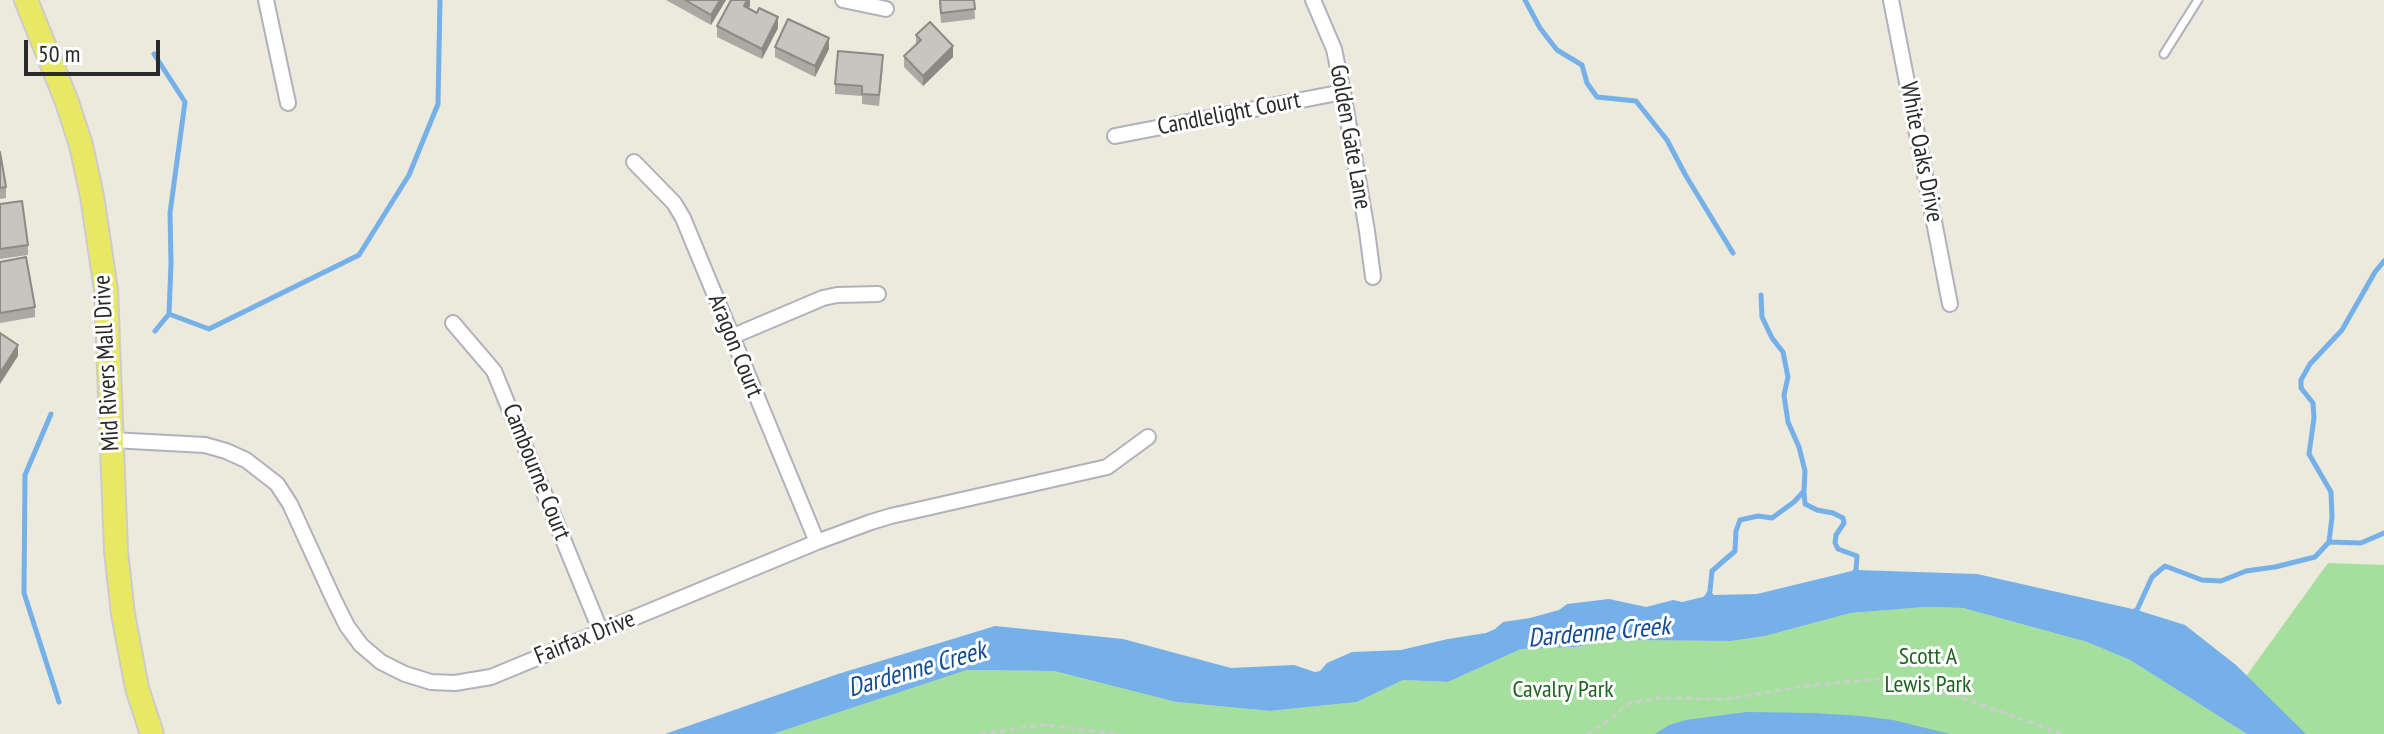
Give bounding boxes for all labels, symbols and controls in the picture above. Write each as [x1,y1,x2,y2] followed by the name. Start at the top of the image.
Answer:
[28,24,164,74] scale bar
[38,38,80,69] text: 50 m
[1323,63,1377,211] street label: Golden Gate Lane
[1893,79,1949,225] street label: White Oaks Drive
[1155,86,1303,142] street label: Candlelight Court
[88,274,126,452] street label: Mid Rivers Mall Drive
[701,290,769,402] street label: Aragon Court
[496,400,576,544] street label: Cambourne Court
[531,605,639,671] street label: Fairfax Drive
[1527,611,1671,655] water label: Dardenne Creek
[844,635,990,705] water label: Dardenne Creek
[1885,643,1971,699] park label: Scott A Lewis Park
[1512,676,1614,704] park label: Cavalry Park

